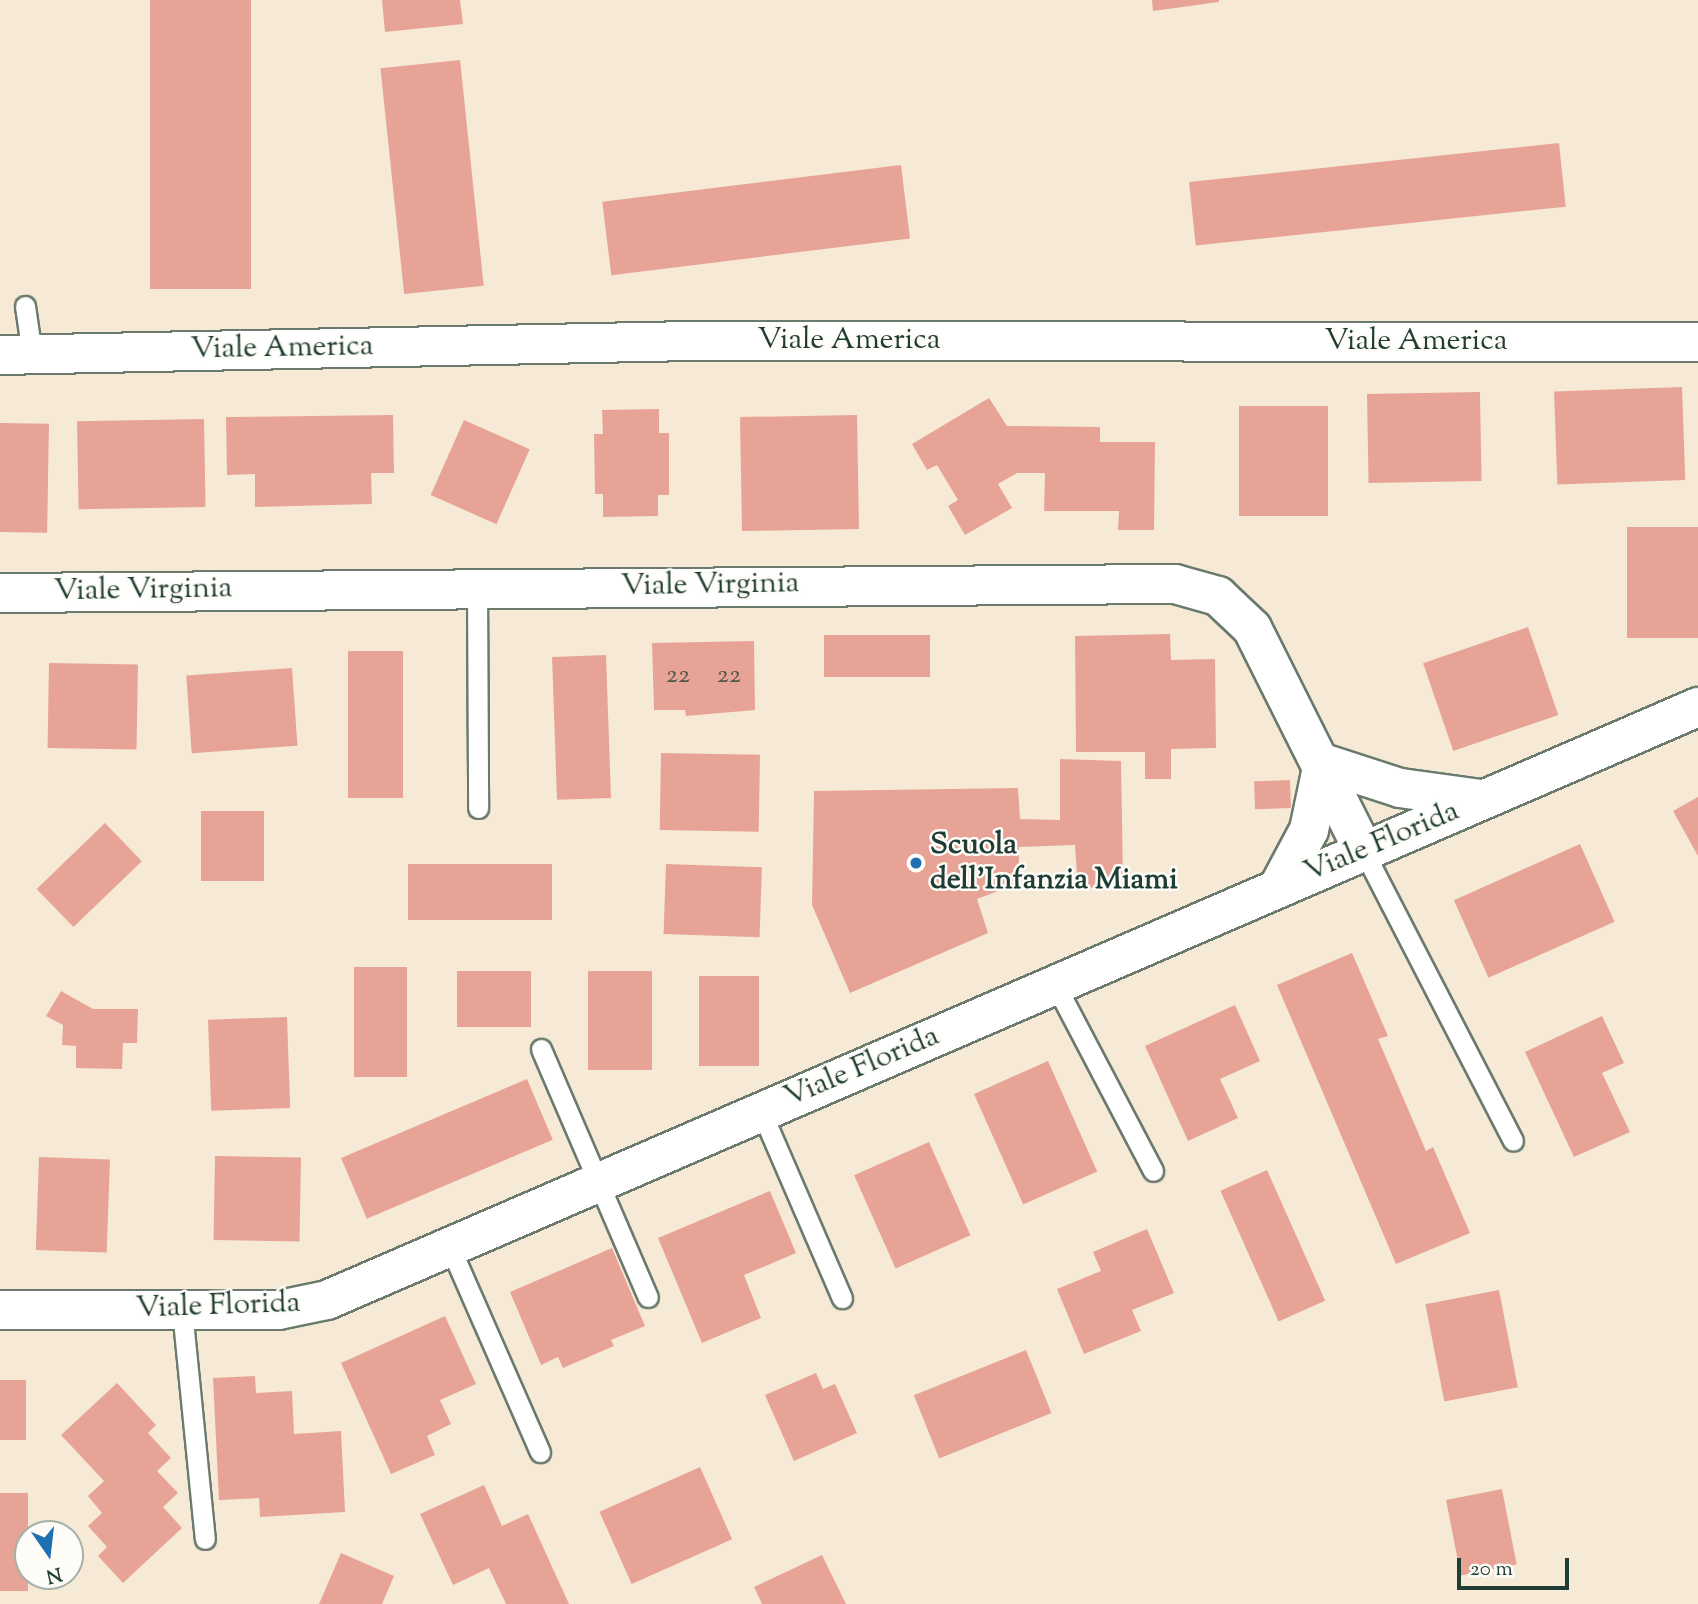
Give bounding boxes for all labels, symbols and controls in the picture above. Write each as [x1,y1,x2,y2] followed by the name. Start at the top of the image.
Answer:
[757,323,941,359] street label: Viale America
[1324,324,1508,360] street label: Viale America
[190,329,374,369] street label: Viale America
[620,566,800,606] street label: Viale Virginia
[53,571,233,611] street label: Viale Virginia
[666,660,690,692] house number: 22
[717,660,741,692] house number: 22
[1299,794,1465,892] street label: Viale Florida
[930,828,1178,898] place label: Scuola dell'Infanzia Miami
[908,855,924,871] marker: Scuola dell'Infanzia Miami
[779,1019,945,1117] street label: Viale Florida
[135,1286,301,1328] street label: Viale Florida
[14,1520,84,1590] north arrow
[1460,1544,1572,1588] scale bar
[1470,1555,1513,1585] text: 20 m
[43,1559,64,1589] text: N

